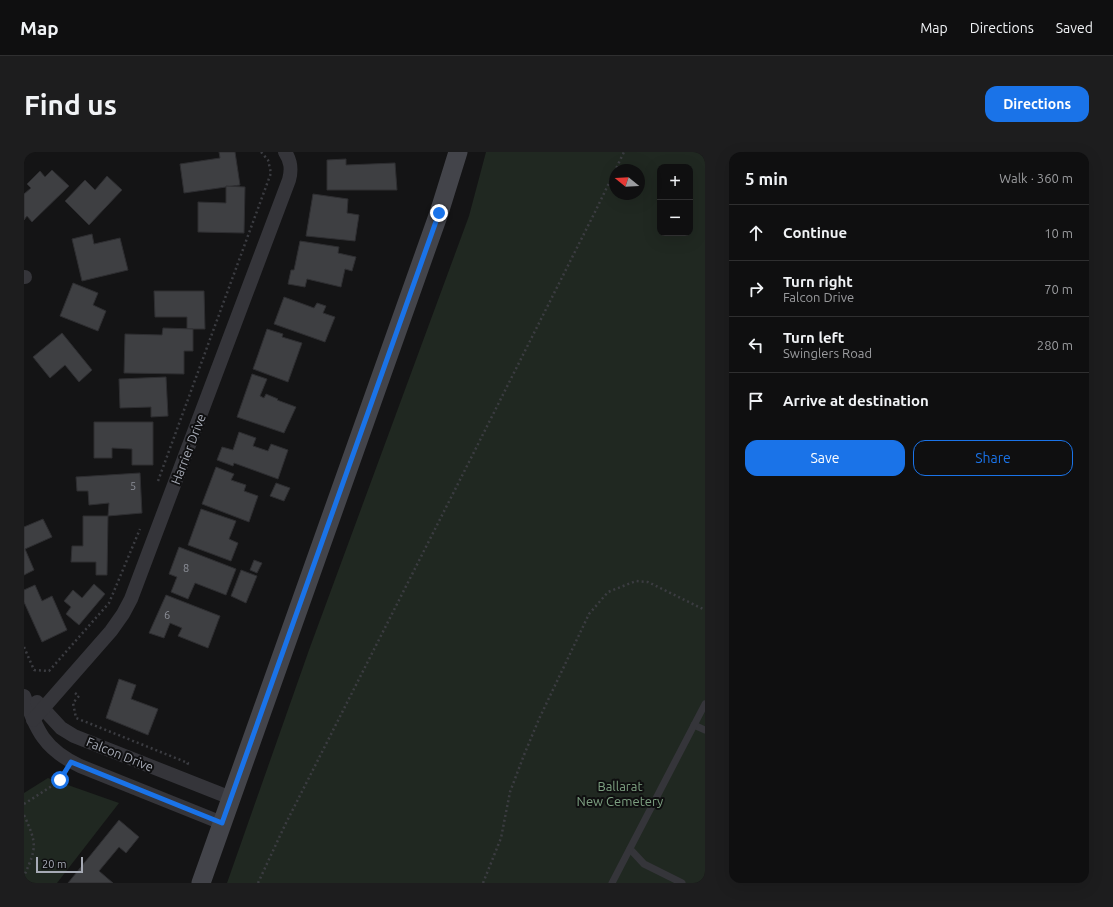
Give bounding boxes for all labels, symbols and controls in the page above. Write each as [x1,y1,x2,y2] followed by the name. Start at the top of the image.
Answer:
[20,17,59,39] text: Map
[920,20,948,36] text: Map
[970,20,1034,36] text: Directions
[1056,20,1093,36] text: Saved
[985,86,1089,122] button: Directions
[24,89,117,120] text: Find us
[609,164,645,200] north arrow
[657,164,693,236] map controls
[657,164,693,200] button: +
[745,169,788,188] text: 5 min
[999,171,1073,185] text: Walk · 360 m
[657,200,693,236] button: −
[430,204,448,222] route end
[745,222,767,244] icon: ahead
[783,224,847,241] text: Continue
[1044,226,1073,240] text: 10 m
[783,273,853,290] text: Turn right
[745,278,767,300] icon: right
[1044,282,1073,296] text: 70 m
[783,290,854,304] text: Falcon Drive
[783,329,844,346] text: Turn left
[745,334,767,356] icon: left
[1037,338,1073,352] text: 280 m
[783,346,872,360] text: Swinglers Road
[745,390,767,412] icon: arrive
[783,392,929,409] text: Arrive at destination
[168,412,208,486] street label: Harrier Drive
[745,440,905,476] button: Save
[913,440,1073,476] button: Share
[130,480,136,492] house number: 5
[183,562,189,574] house number: 8
[164,609,170,621] house number: 6
[84,734,156,774] street label: Falcon Drive
[51,771,69,789] route start
[577,779,663,808] park label: Ballarat New Cemetery
[36,855,83,874] scale bar
[42,858,66,870] text: 20 m

